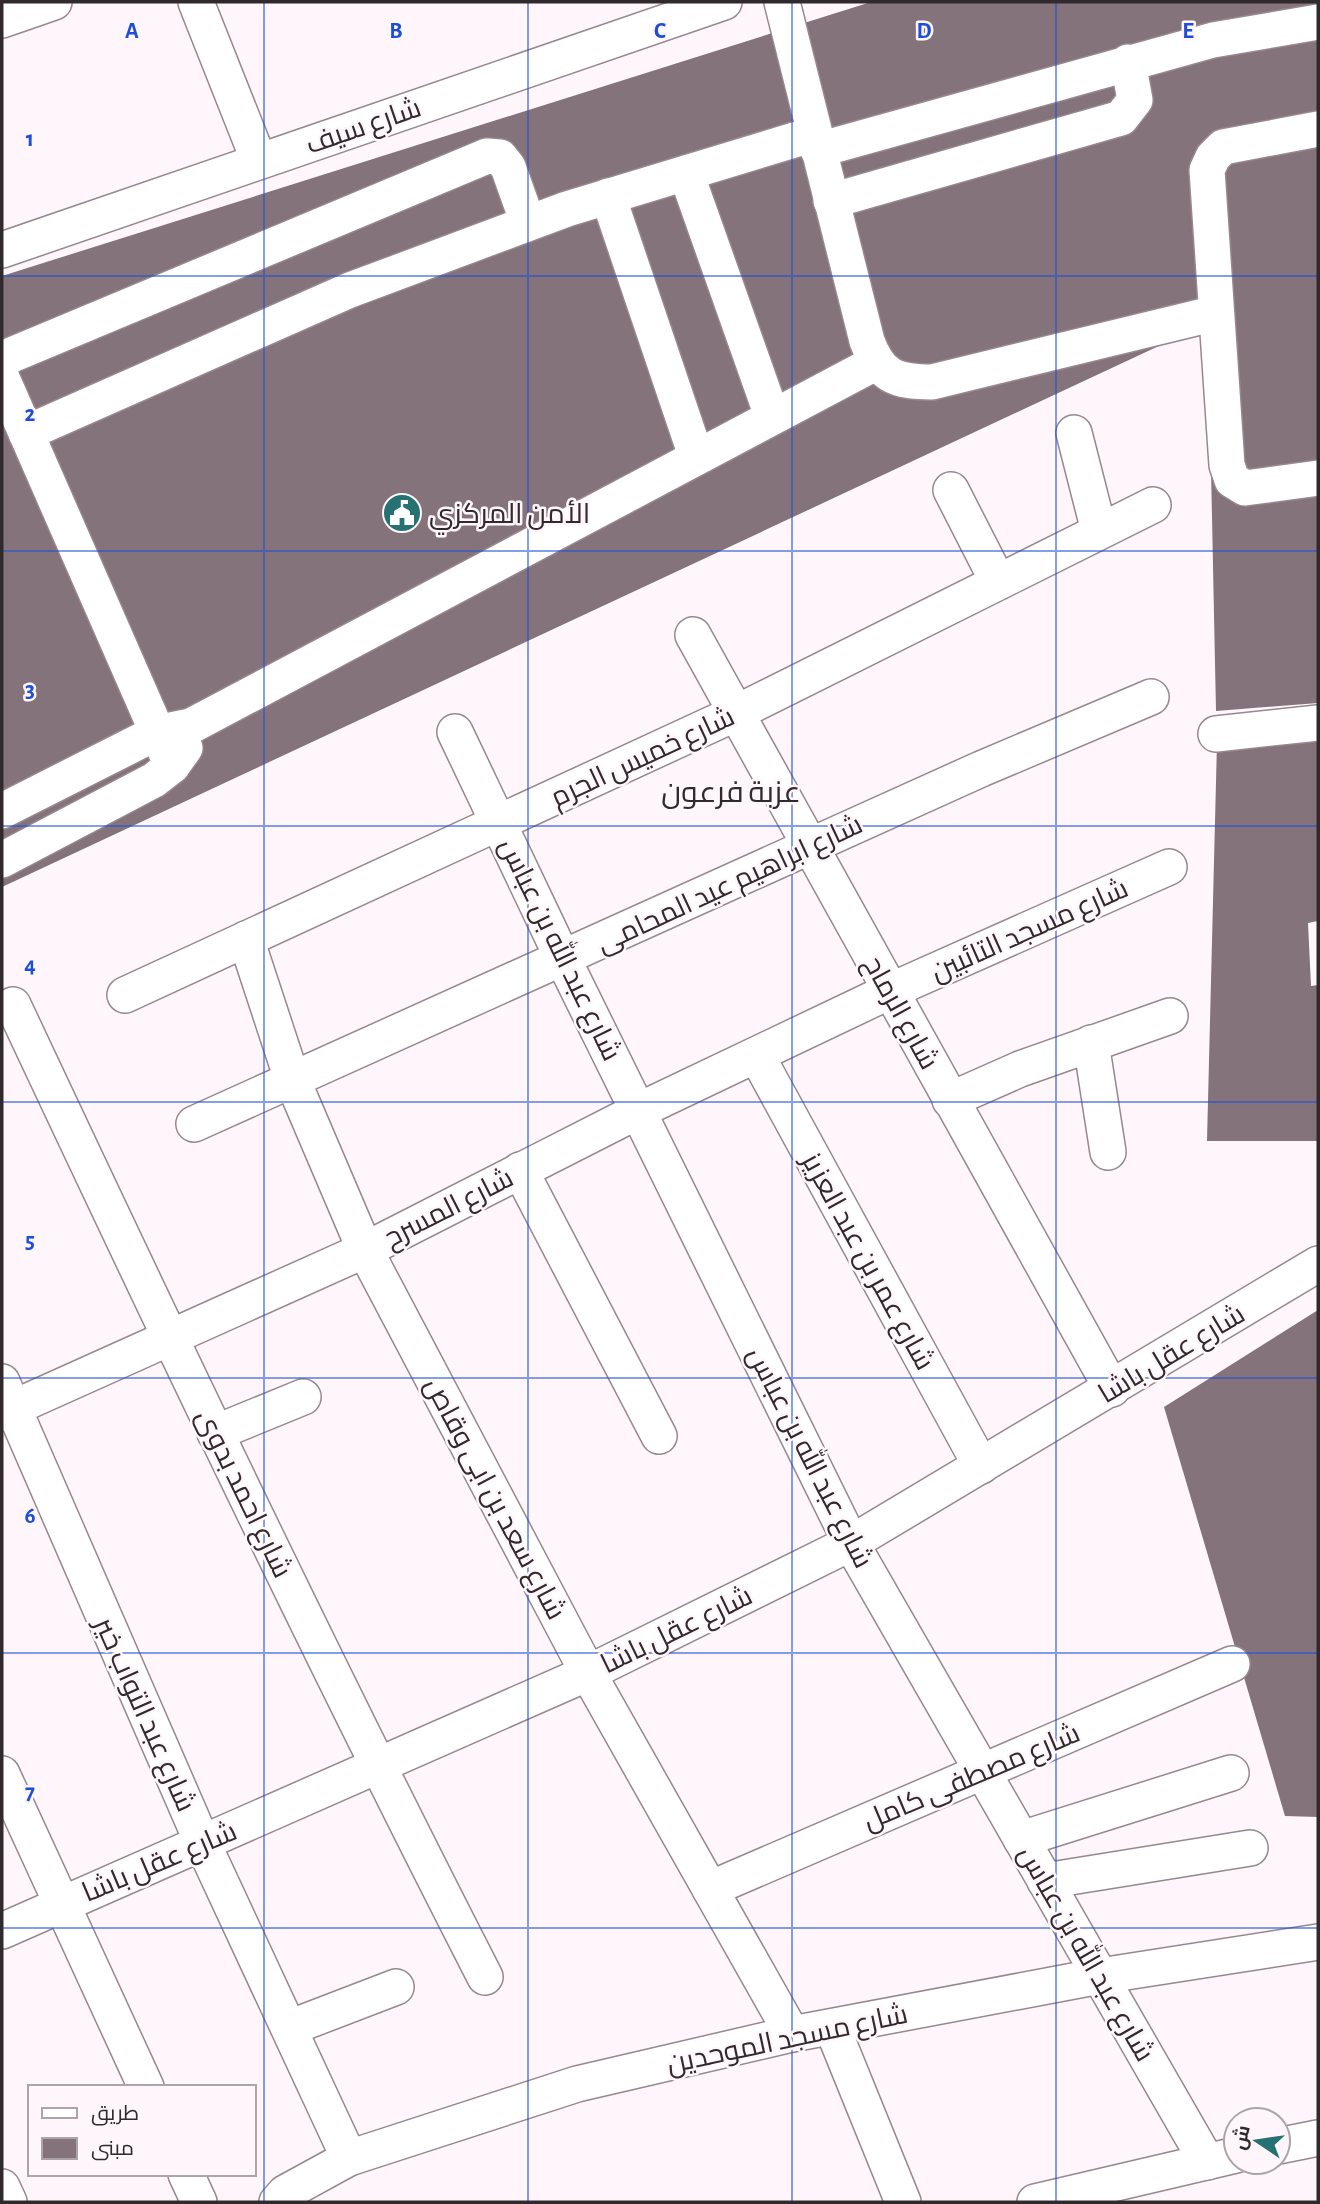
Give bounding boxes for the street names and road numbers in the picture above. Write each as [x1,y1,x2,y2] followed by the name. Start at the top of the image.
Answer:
[302,93,426,162] street label: شارع سيف
[546,702,741,816] street label: شارع خميس الجرم
[592,810,869,962] street label: شارع ابراهيم عيد المحامى
[491,832,631,1067] street label: شارع عبد الله بن عباس
[927,874,1134,990] street label: شارع مسجد التائبين
[855,951,944,1076] street label: شارع الرماح
[793,1147,939,1376] street label: شارع عمر بن عبد العزيز
[379,1163,520,1256] street label: شارع المسرح
[1094,1299,1251,1412] street label: شارع عقل باشا
[739,1340,882,1574] street label: شارع عبد الله بن عباس
[416,1373,571,1626] street label: شارع سعد بن ابى وقاص
[188,1405,297,1584] street label: شارع احمد بدوى
[596,1581,758,1682] street label: شارع عقل باشا
[85,1611,200,1817] street label: شارع عبد التواب خير
[859,1719,1085,1839] street label: شارع مصطفى كامل
[78,1817,242,1911] street label: شارع عقل باشا
[1010,1839,1163,2068] street label: شارع عبد الله بن عباس
[664,2000,911,2082] street label: شارع مسجد الموحدين

